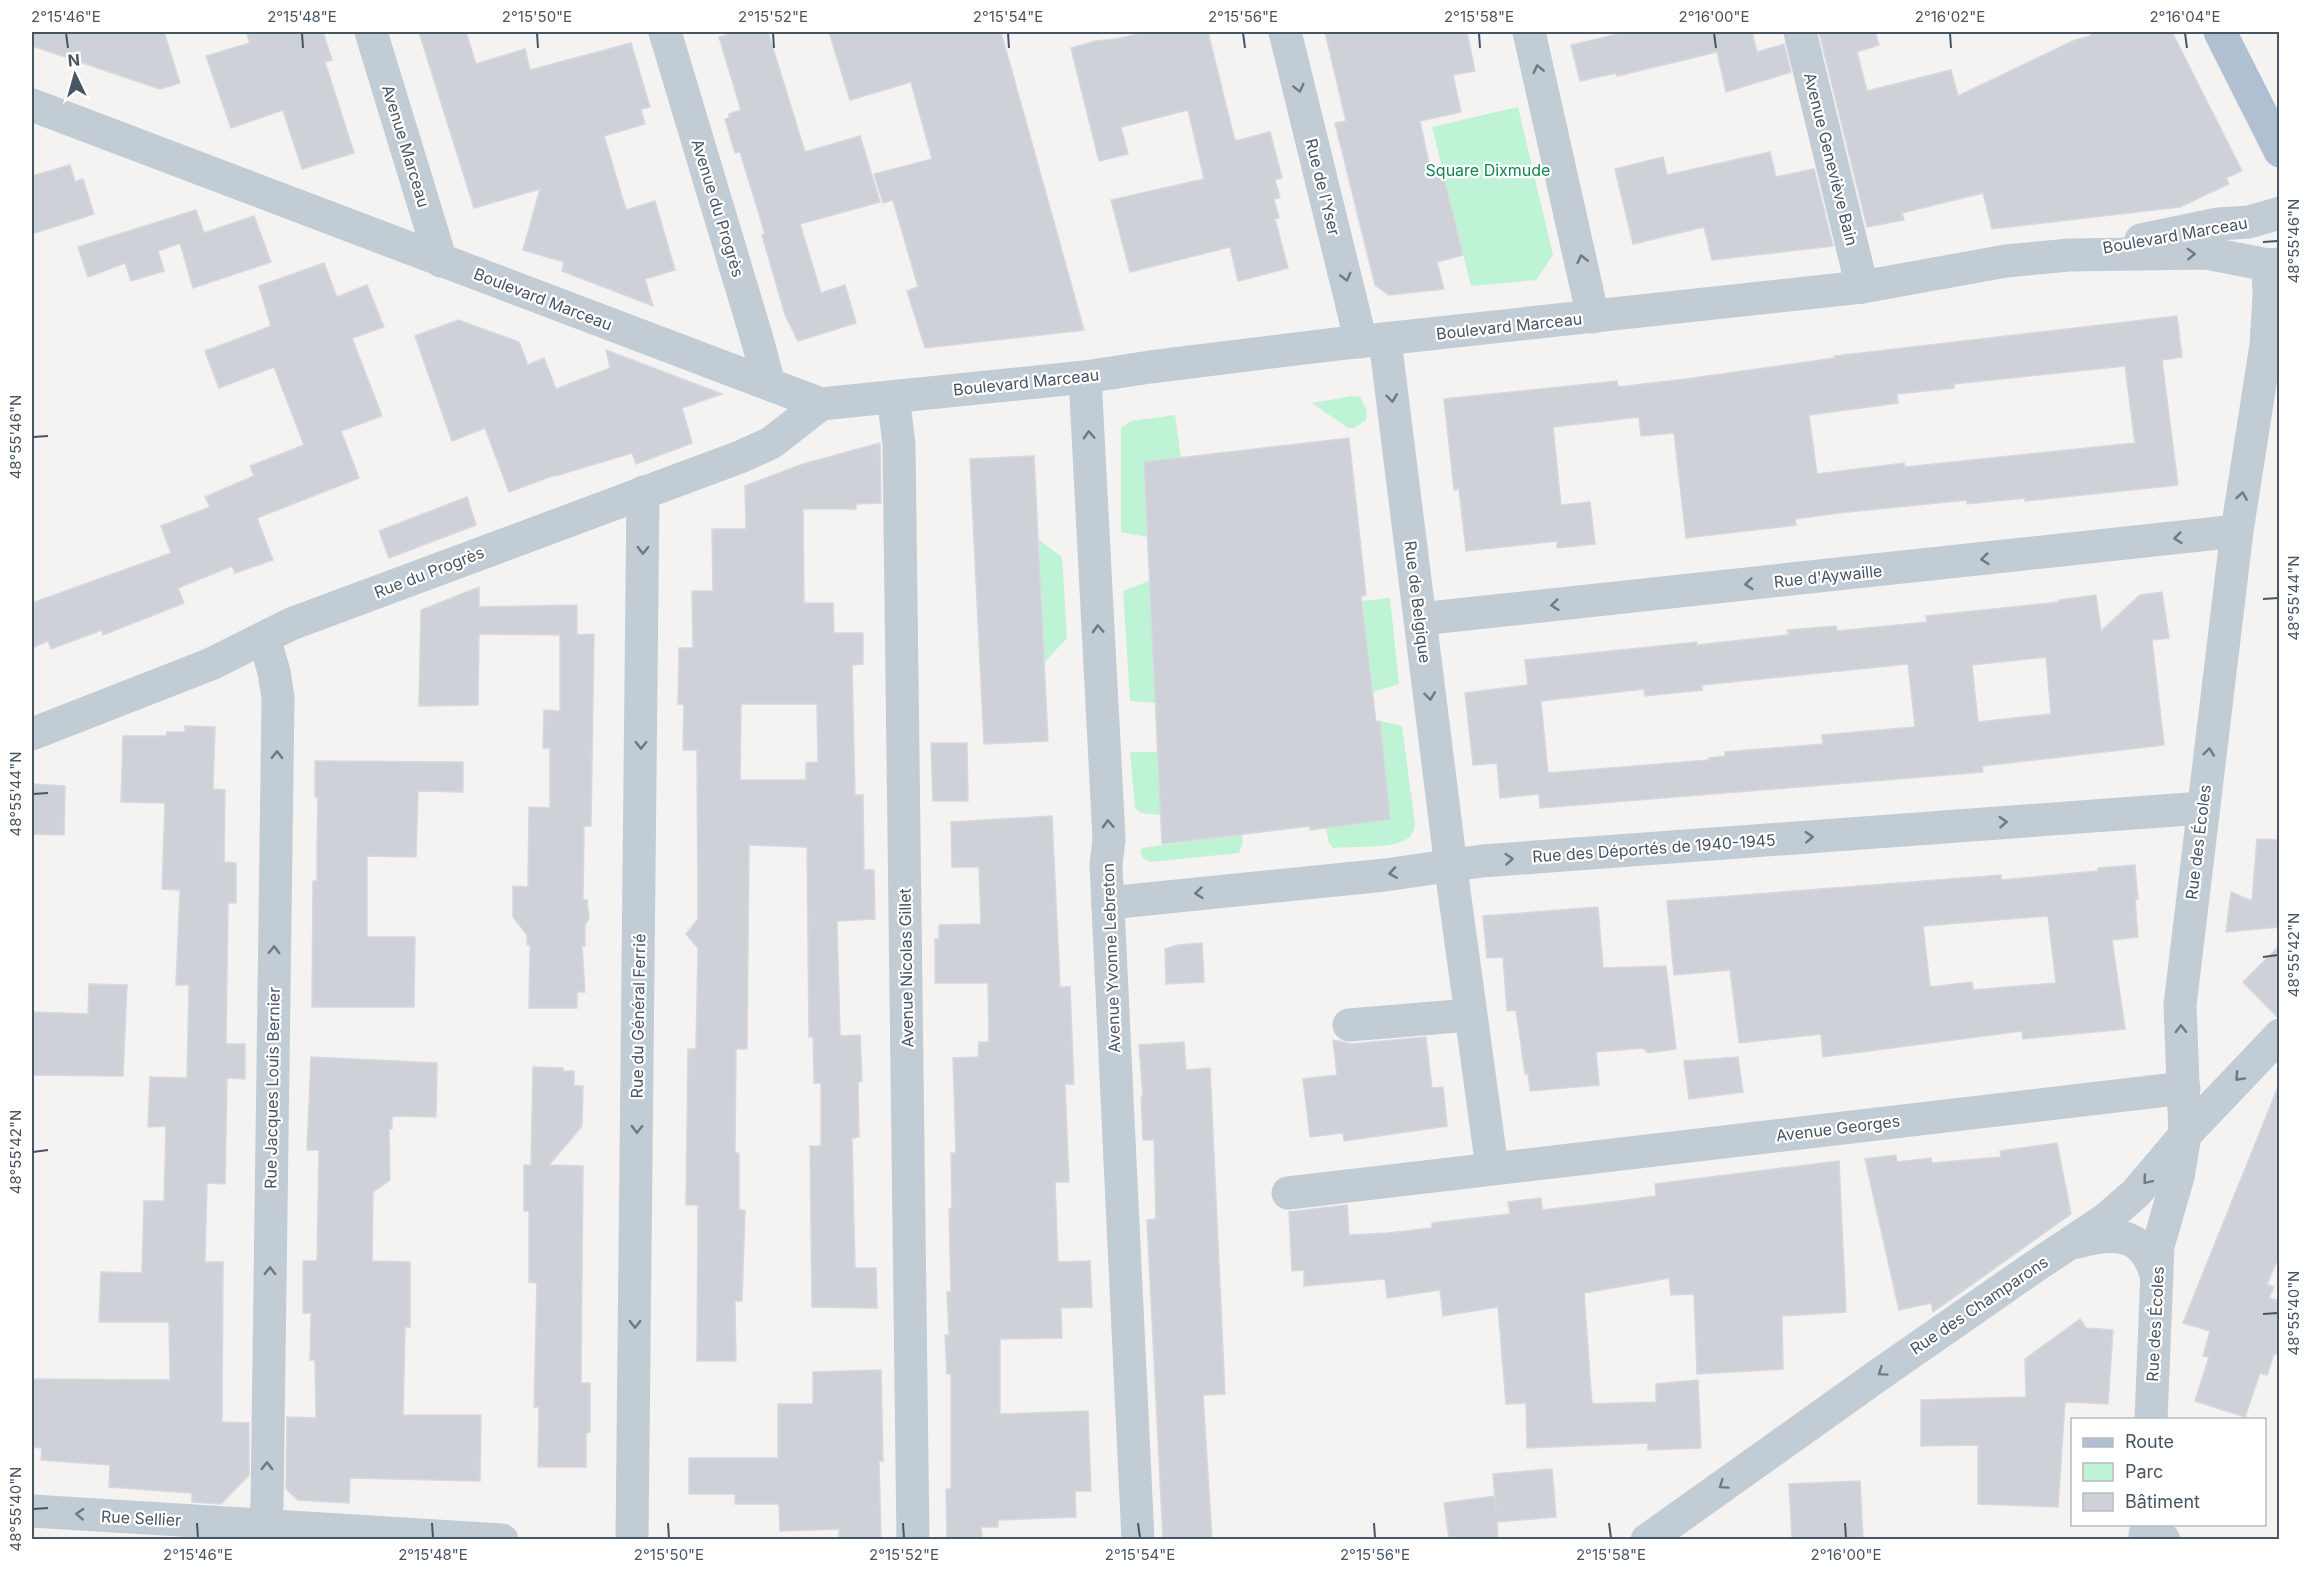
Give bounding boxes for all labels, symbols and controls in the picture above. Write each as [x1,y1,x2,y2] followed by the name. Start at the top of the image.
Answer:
[31,7,101,26] text: 2°15'46"E
[267,7,337,26] text: 2°15'48"E
[502,7,572,26] text: 2°15'50"E
[738,7,808,26] text: 2°15'52"E
[973,7,1043,26] text: 2°15'54"E
[1208,7,1278,26] text: 2°15'56"E
[1444,7,1514,26] text: 2°15'58"E
[1679,7,1749,26] text: 2°16'00"E
[1915,7,1985,26] text: 2°16'02"E
[2149,7,2221,26] text: 2°16'04"E
[45,45,105,105] north arrow
[67,50,81,71] text: N
[1532,65,1545,75] one-way arrow
[1800,70,1862,248] street label: Avenue Geneviève Bain
[378,82,434,210] street label: Avenue Marceau
[1291,83,1304,93] one-way arrow
[1301,136,1345,238] street label: Rue de l'Yser
[687,137,749,279] street label: Avenue du Progrès
[1426,160,1550,180] park label: Square Dixmude
[2284,199,2303,283] text: 48°55'46"N
[2101,212,2249,258] street label: Boulevard Marceau
[2186,247,2195,260] one-way arrow
[1576,255,1589,265] one-way arrow
[471,263,615,335] street label: Boulevard Marceau
[1338,272,1351,282] one-way arrow
[1435,308,1583,344] street label: Boulevard Marceau
[952,364,1100,400] street label: Boulevard Marceau
[1385,394,1397,403] one-way arrow
[6,395,25,479] text: 48°55'46"N
[1082,430,1095,439] one-way arrow
[2235,492,2248,502] one-way arrow
[2174,531,2183,543] one-way arrow
[1401,540,1435,664] street label: Rue de Belgique
[371,542,487,602] street label: Rue du Progrès
[637,546,649,555] one-way arrow
[1980,552,1989,565] one-way arrow
[2284,555,2303,641] text: 48°55'44"N
[1773,560,1883,592] street label: Rue d'Aywaille
[1744,577,1754,590] one-way arrow
[1551,599,1560,611] one-way arrow
[1092,625,1105,634] one-way arrow
[1423,691,1435,700] one-way arrow
[635,741,647,750] one-way arrow
[2203,748,2215,757] one-way arrow
[6,751,25,837] text: 48°55'44"N
[271,751,283,760] one-way arrow
[2181,783,2215,901] street label: Rue des Écoles
[1999,816,2008,829] one-way arrow
[1102,820,1115,829] one-way arrow
[1532,830,1776,866] street label: Rue des Déportés de 1940-1945
[1804,831,1813,844] one-way arrow
[1505,853,1514,866] one-way arrow
[1098,863,1124,1053] street label: Avenue Yvonne Lebreton
[1389,867,1398,879] one-way arrow
[1195,886,1204,899] one-way arrow
[895,888,917,1048] street label: Avenue Nicolas Gillet
[2284,913,2303,997] text: 48°55'42"N
[627,934,649,1098] street label: Rue du Général Ferrié
[268,946,280,955] one-way arrow
[260,987,284,1189] street label: Rue Jacques Louis Bernier
[2174,1025,2187,1034] one-way arrow
[2235,1070,2246,1081] one-way arrow
[6,1110,25,1194] text: 48°55'42"N
[1775,1110,1901,1146] street label: Avenue Georges
[631,1125,643,1134] one-way arrow
[2143,1173,2154,1184] one-way arrow
[1906,1251,2052,1359] street label: Rue des Champarons
[2142,1266,2168,1382] street label: Rue des Écoles
[264,1267,276,1276] one-way arrow
[2284,1271,2303,1355] text: 48°55'40"N
[628,1320,641,1329] one-way arrow
[1878,1365,1889,1376] one-way arrow
[2071,1418,2266,1526] legend
[2125,1431,2174,1452] text: Route
[2125,1461,2163,1482] text: Parc
[261,1462,273,1471] one-way arrow
[6,1467,25,1551] text: 48°55'40"N
[1719,1478,1730,1489] one-way arrow
[2125,1491,2200,1512] text: Bâtiment
[100,1506,182,1530] street label: Rue Sellier
[76,1508,85,1521] one-way arrow
[163,1545,233,1564] text: 2°15'46"E
[398,1545,468,1564] text: 2°15'48"E
[634,1545,704,1564] text: 2°15'50"E
[869,1545,939,1564] text: 2°15'52"E
[1105,1545,1175,1564] text: 2°15'54"E
[1340,1545,1410,1564] text: 2°15'56"E
[1576,1545,1646,1564] text: 2°15'58"E
[1811,1545,1881,1564] text: 2°16'00"E

